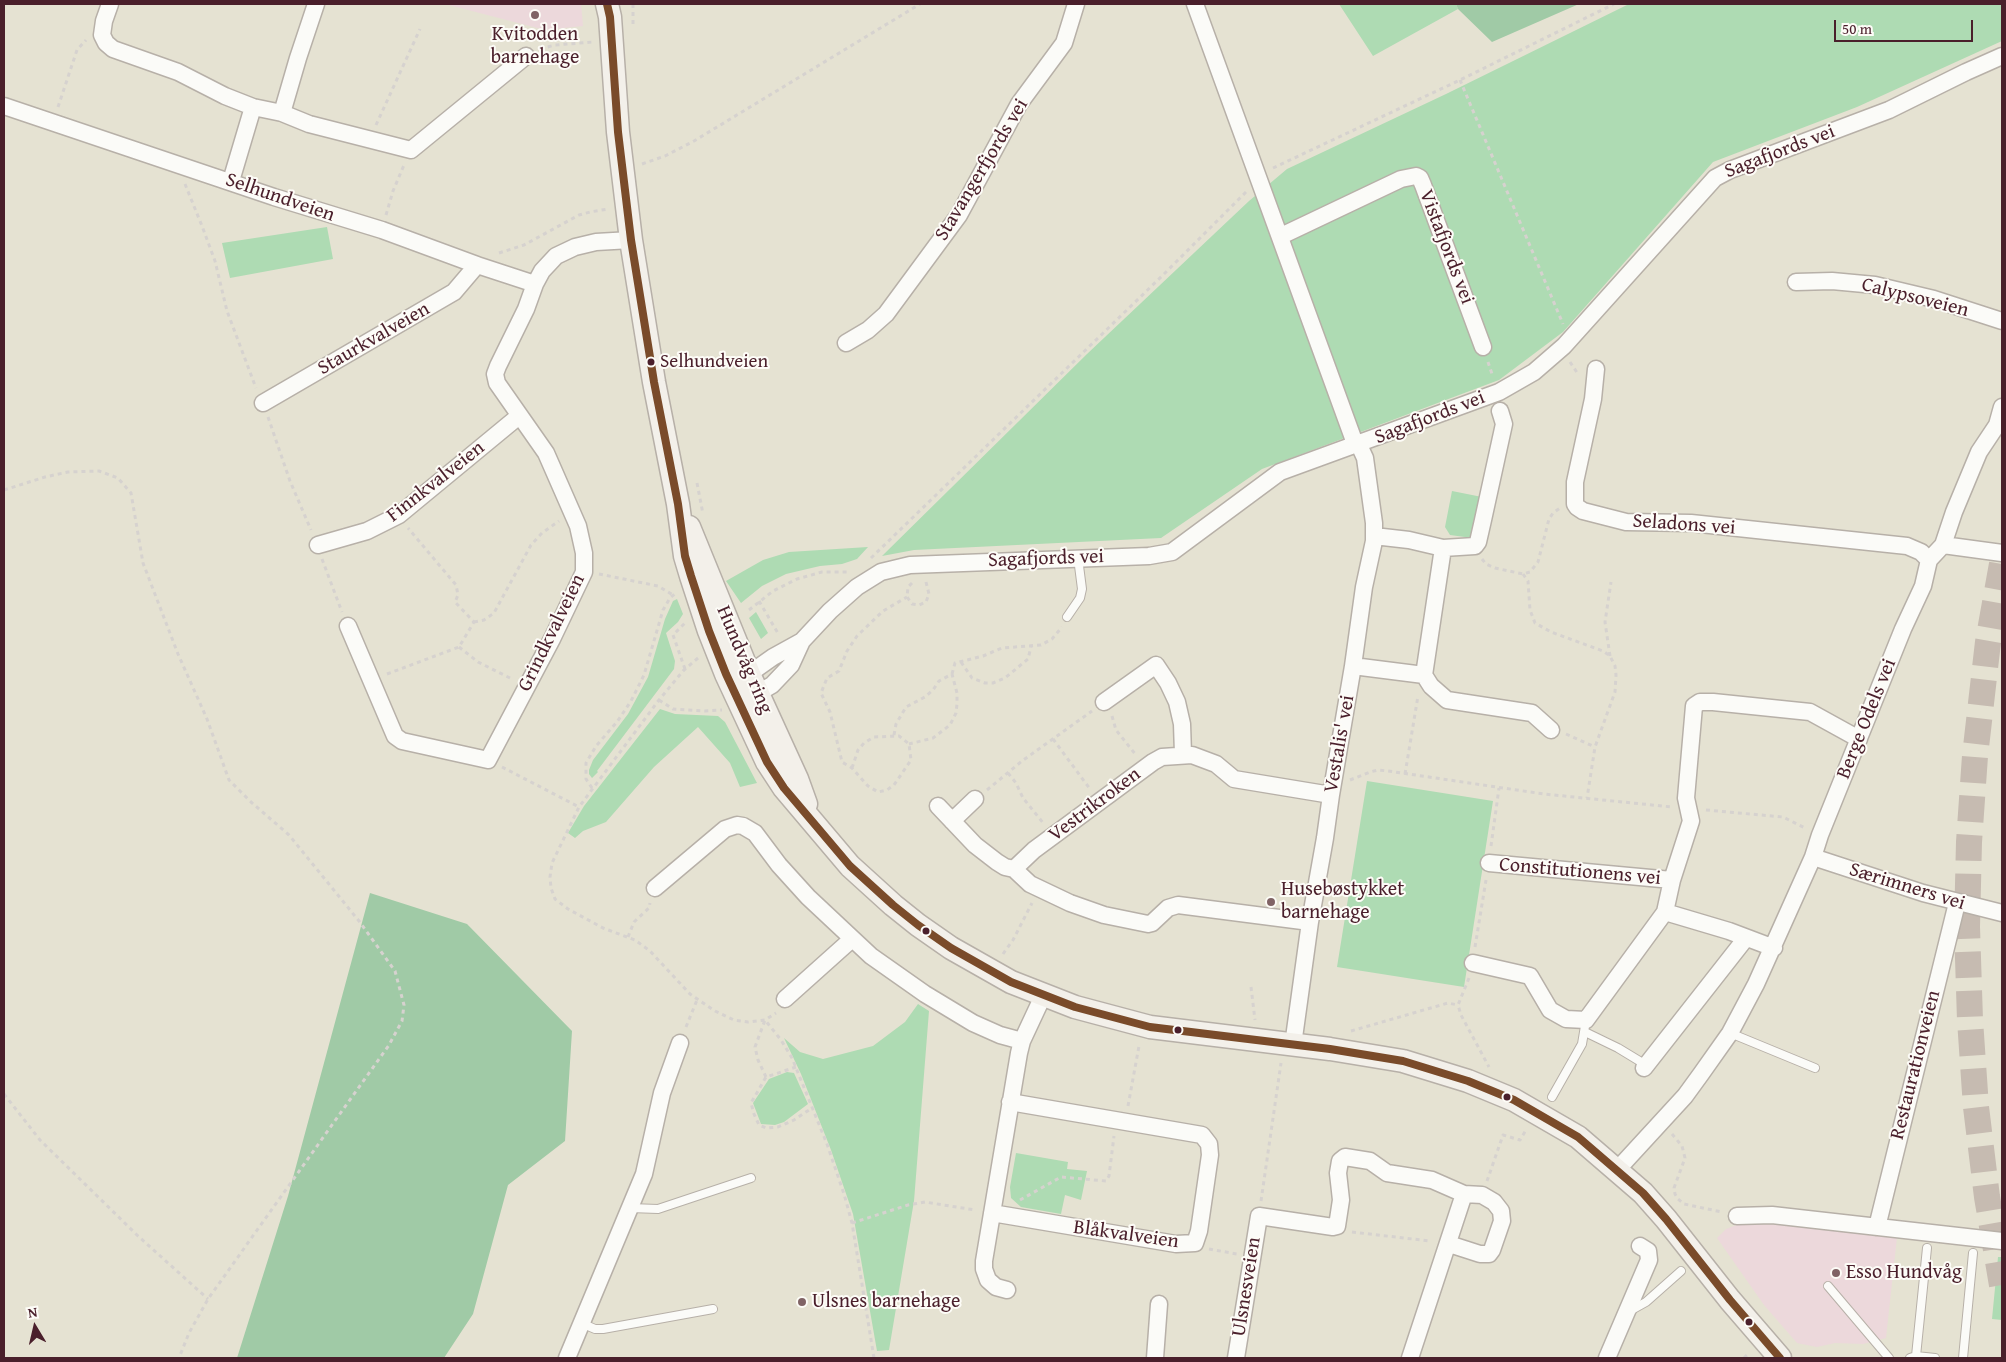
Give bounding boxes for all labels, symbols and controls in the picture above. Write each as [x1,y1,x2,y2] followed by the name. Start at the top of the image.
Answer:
[529,9,541,21] marker: Kvitodden barnehage
[1836,10,1975,42] scale bar
[1842,18,1872,39] text: 50 m
[491,23,579,70] place label: Kvitodden barnehage
[930,95,1034,245] street label: Stavangerfjords vei
[1721,120,1839,184] street label: Sagafjords vei
[222,168,338,228] street label: Selhundveien
[1413,186,1479,308] street label: Vistafjords vei
[1859,273,1971,323] street label: Calypsoveien
[314,297,434,381] street label: Staurkvalveien
[660,351,768,373] place label: Selhundveien
[646,357,656,367] marker: Selhundveien
[1371,386,1489,450] street label: Sagafjords vei
[382,436,490,528] street label: Finnkvalveien
[1632,509,1736,541] street label: Seladons vei
[988,545,1104,573] street label: Sagafjords vei
[513,570,591,696] street label: Grindkvalveien
[711,602,777,718] street label: Hundvåg ring
[1832,655,1902,783] street label: Berge Odels vei
[1320,693,1360,795] street label: Vestalis' vei
[1044,763,1146,847] street label: Vestrikroken
[1498,853,1662,891] street label: Constitutionens vei
[1846,858,1968,916] street label: Særimners vei
[1281,878,1404,925] place label: Husebøstykket barnehage
[1265,896,1277,908] marker: Husebøstykket barnehage
[921,926,931,936] unlabelled marker
[1886,988,1946,1142] street label: Restaurationveien
[1173,1025,1183,1035] unlabelled marker
[1502,1092,1512,1102] unlabelled marker
[1072,1216,1180,1254] street label: Blåkvalveien
[1227,1236,1267,1338] street label: Ulsnesveien
[1846,1261,1962,1285] place label: Esso Hundvåg
[1830,1267,1842,1279] marker: Esso Hundvåg
[812,1290,960,1314] place label: Ulsnes barnehage
[796,1296,808,1308] marker: Ulsnes barnehage
[10,1302,60,1352] north arrow
[26,1302,39,1323] text: N
[1744,1317,1754,1327] unlabelled marker

